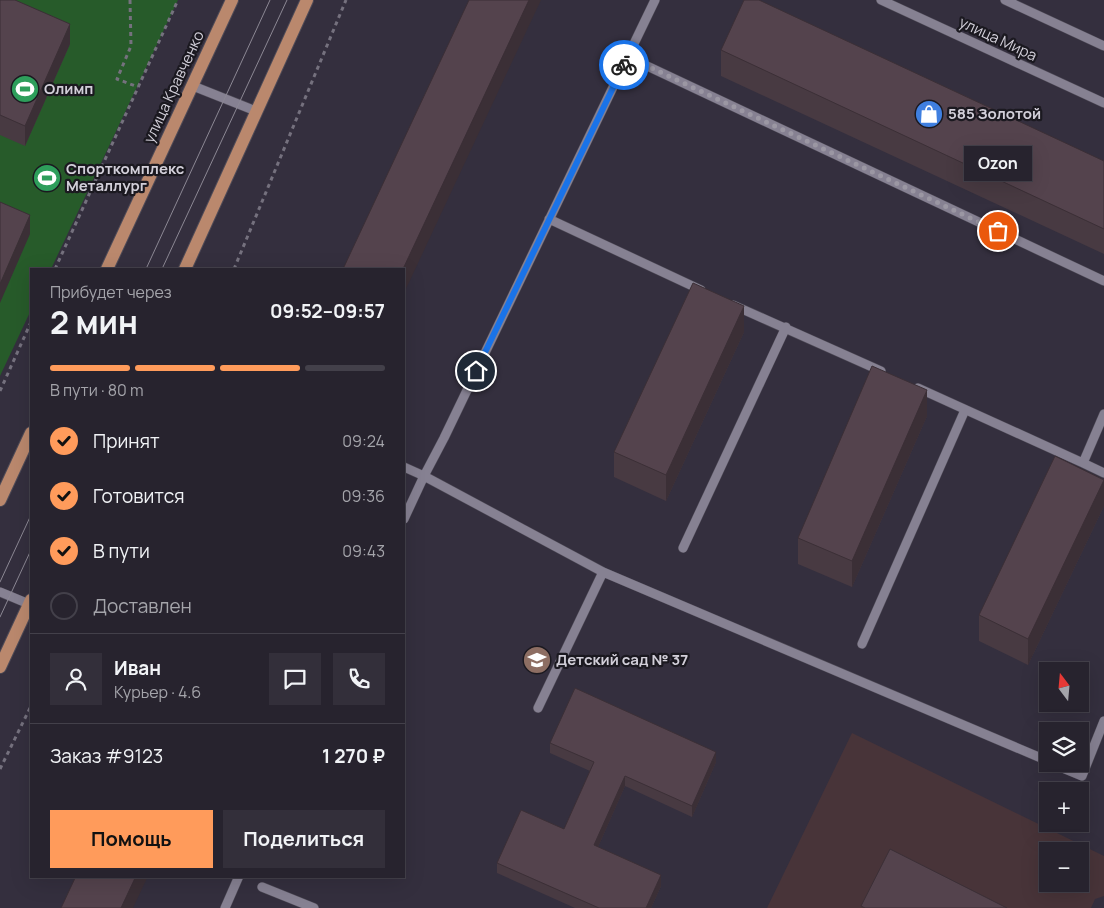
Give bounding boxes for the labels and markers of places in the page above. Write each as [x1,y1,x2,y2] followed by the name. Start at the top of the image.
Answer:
[10,74,40,104] sports icon: Олимп
[44,78,93,99] place label: Олимп
[914,99,944,129] shop icon: 585 Золотой
[948,103,1041,124] place label: 585 Золотой
[964,146,1032,181] callout: Ozon
[66,158,185,196] place label: Спорткомплекс Металлург
[32,163,62,193] sports icon: Спорткомплекс Металлург
[977,210,1019,252] pin
[455,350,497,392] pin
[522,645,552,675] school or university icon: Детский сад № 37
[556,649,688,670] place label: Детский сад № 37

